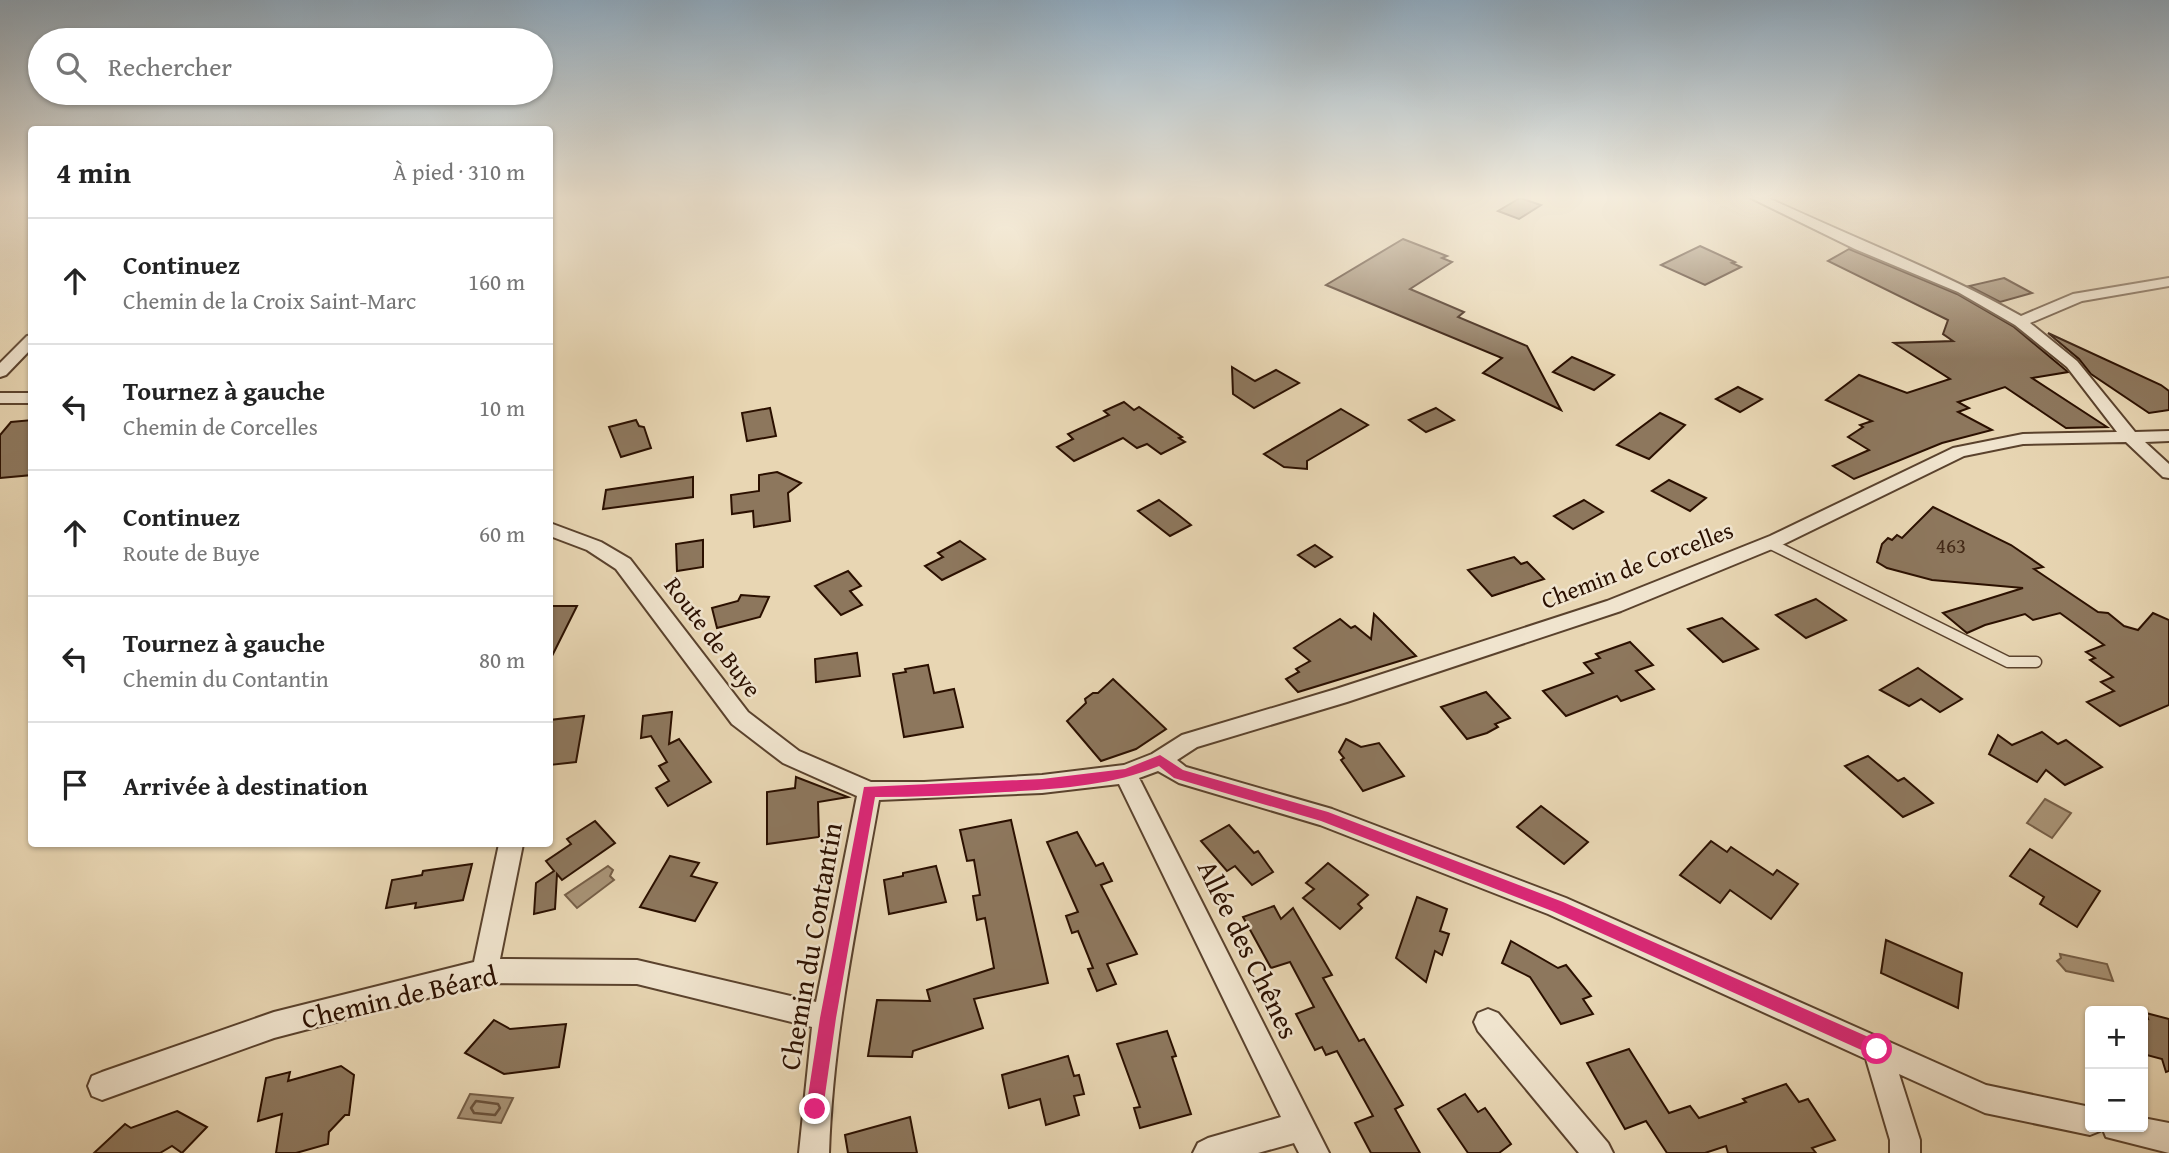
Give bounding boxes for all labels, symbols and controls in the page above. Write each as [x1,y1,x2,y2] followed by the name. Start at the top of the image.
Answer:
[28,28,553,105] search box
[108,47,232,86] text: Rechercher
[52,48,90,86] icon: search
[56,150,131,194] text: 4 min
[393,155,525,188] text: À pied · 310 m
[123,245,240,284] text: Continuez
[56,262,94,300] icon: ahead
[468,265,525,298] text: 160 m
[123,284,416,317] text: Chemin de la Croix Saint-Marc
[123,371,325,410] text: Tournez à gauche
[56,388,94,426] icon: left
[479,391,525,424] text: 10 m
[123,410,318,443] text: Chemin de Corcelles
[123,497,240,536] text: Continuez
[1536,512,1738,618] street label: Chemin de Corcelles
[56,514,94,552] icon: ahead
[479,517,525,550] text: 60 m
[1936,530,1966,561] house number: 463
[123,536,260,569] text: Route de Buye
[656,569,770,705] street label: Route de Buye
[123,623,325,662] text: Tournez à gauche
[56,640,94,678] icon: left
[479,643,525,676] text: 80 m
[123,662,329,695] text: Chemin du Contantin
[56,766,94,804] icon: arrive
[123,766,368,805] text: Arrivée à destination
[768,819,852,1073] street label: Chemin du Contantin
[1188,853,1310,1045] street label: Allée des Chênes
[297,954,501,1038] street label: Chemin de Béard
[2085,1006,2148,1132] map controls
[2085,1006,2148,1069] button: +
[1861,1033,1892,1064] route start
[2085,1069,2148,1132] button: −
[799,1093,830,1124] route end

